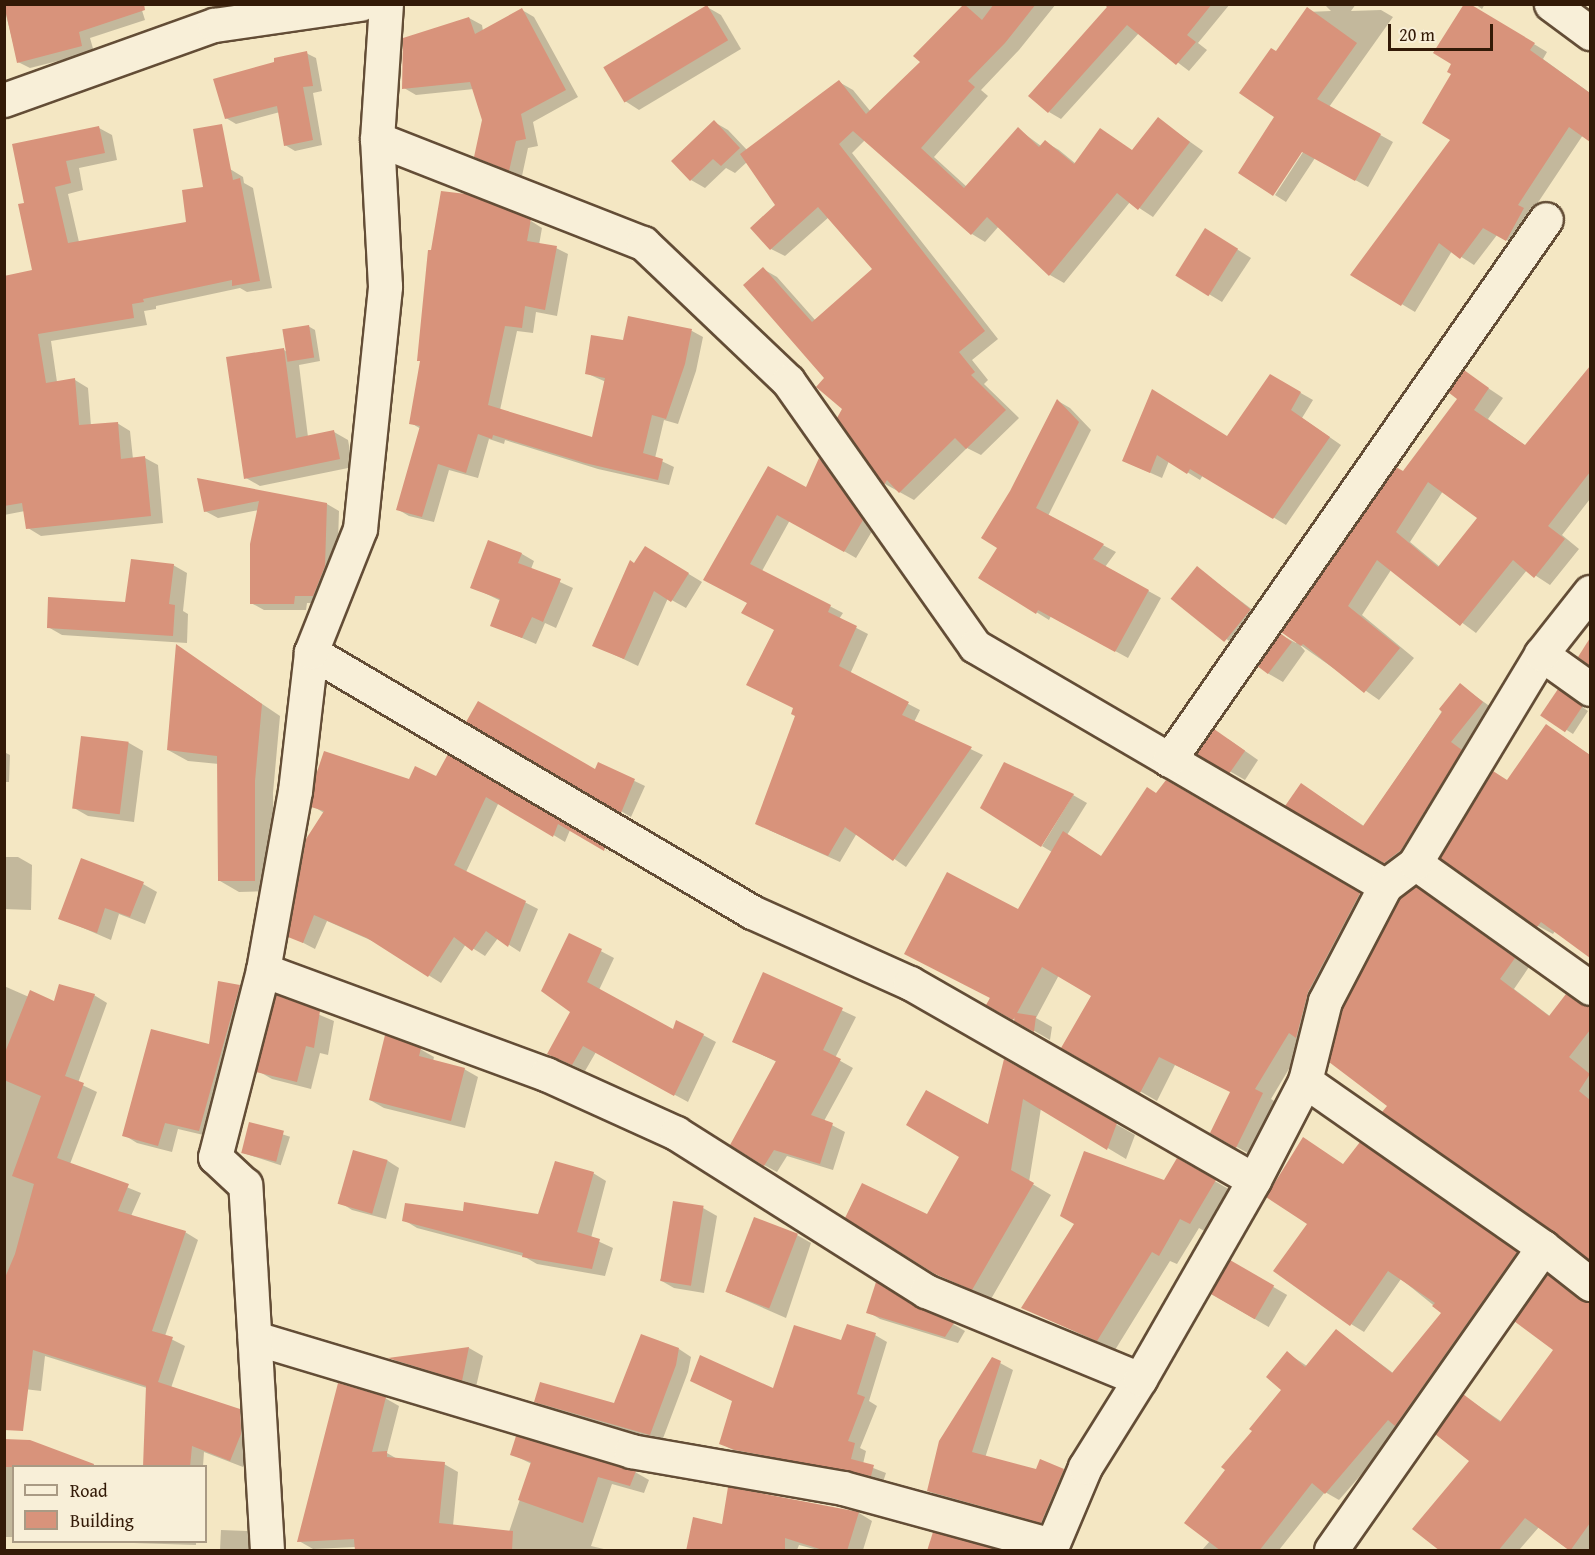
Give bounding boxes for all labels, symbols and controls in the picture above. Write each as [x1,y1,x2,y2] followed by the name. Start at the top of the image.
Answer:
[1391,12,1496,50] scale bar
[1399,21,1435,48] text: 20 m
[12,1465,207,1543] legend
[70,1477,108,1504] text: Road
[70,1507,134,1534] text: Building

